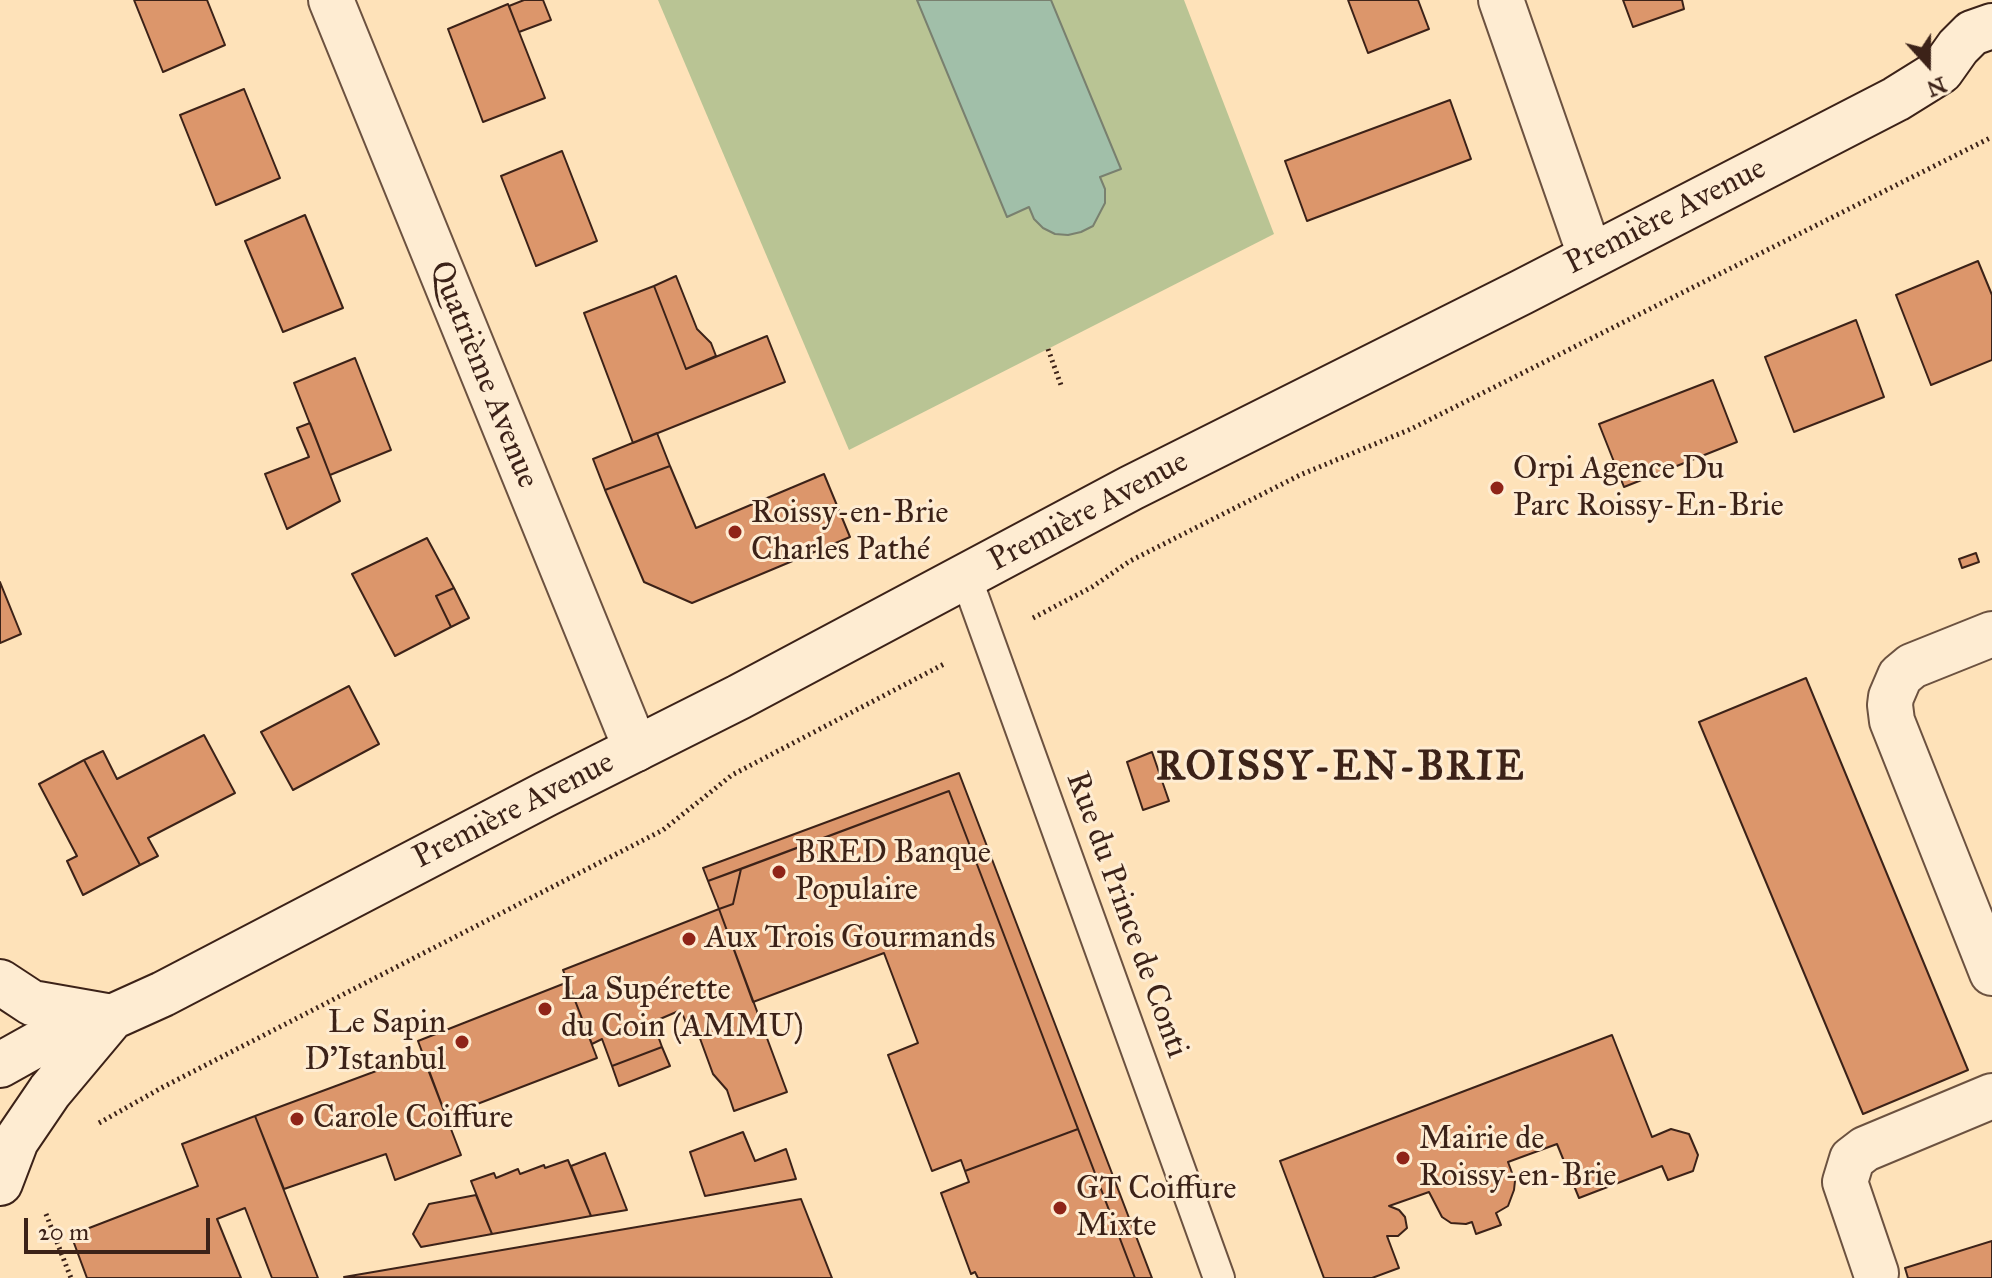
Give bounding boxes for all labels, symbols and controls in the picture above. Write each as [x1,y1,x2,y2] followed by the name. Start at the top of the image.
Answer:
[1888,24,1968,104] north arrow
[1923,71,1950,103] text: N
[1559,150,1773,284] street label: Première Avenue
[420,256,546,494] street label: Quatrième Avenue
[983,443,1195,581] street label: Première Avenue
[1513,451,1784,526] place label: Orpi Agence Du Parc Roissy-En-Brie
[1488,479,1506,497] marker: Orpi Agence Du Parc Roissy-En-Brie
[751,495,949,570] place label: Roissy-en-Brie Charles Pathé
[726,523,744,541] marker: Roissy-en-Brie Charles Pathé
[407,744,621,878] street label: Première Avenue
[1156,745,1526,793] district label: ROISSY-EN-BRIE
[1056,767,1196,1063] street label: Rue du Prince de Conti
[795,835,991,910] place label: BRED Banque Populaire
[770,863,788,881] marker: BRED Banque Populaire
[705,920,995,958] place label: Aux Trois Gourmands
[680,930,698,948] marker: Aux Trois Gourmands
[561,972,804,1047] place label: La Supérette du Coin (AMMU)
[536,1000,554,1018] marker: La Supérette du Coin (AMMU)
[305,1005,446,1080] place label: Le Sapin D'Istanbul
[453,1033,471,1051] marker: Le Sapin D'Istanbul
[313,1100,513,1138] place label: Carole Coiffure
[288,1110,306,1128] marker: Carole Coiffure
[1419,1121,1617,1196] place label: Mairie de Roissy-en-Brie
[1394,1149,1412,1167] marker: Mairie de Roissy-en-Brie
[1076,1171,1236,1246] place label: GT Coiffure Mixte
[1051,1199,1069,1217] marker: GT Coiffure Mixte
[28,1202,214,1252] scale bar
[38,1217,89,1247] text: 20 m

